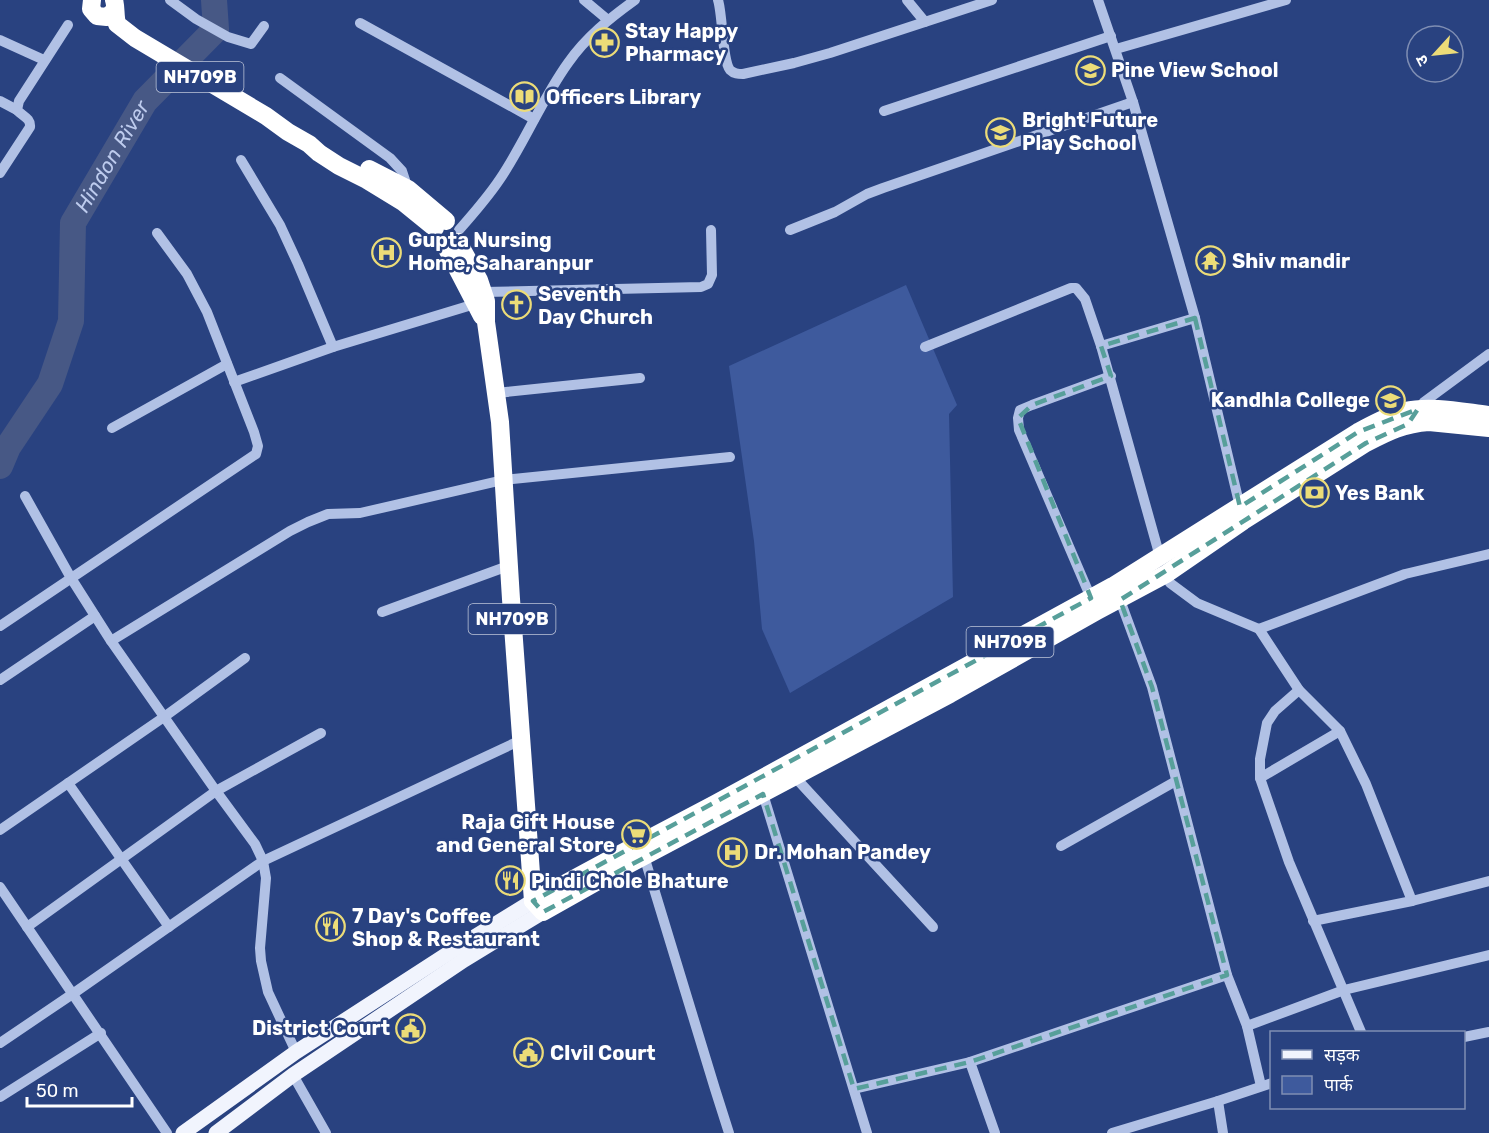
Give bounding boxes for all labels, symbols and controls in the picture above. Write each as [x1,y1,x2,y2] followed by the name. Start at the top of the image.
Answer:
[625,19,738,66] place label: Stay Happy Pharmacy
[1405,24,1465,84] north arrow
[588,26,620,58] pharmacy icon: Stay Happy Pharmacy
[1411,52,1433,69] text: उ
[1074,54,1106,86] school or university icon: Pine View School
[1111,58,1278,82] place label: Pine View School
[156,62,244,92] road number: NH709B
[509,81,541,113] library icon: Officers Library
[546,85,701,109] place label: Officers Library
[69,95,155,216] water label: Hindon River
[1022,108,1158,155] place label: Bright Future Play School
[985,116,1017,148] school or university icon: Bright Future Play School
[408,228,593,275] place label: Gupta Nursing Home, Saharanpur
[371,236,403,268] hospital icon: Gupta Nursing Home, Saharanpur
[1195,245,1227,277] temple icon: Shiv mandir
[1232,249,1350,273] place label: Shiv mandir
[538,282,653,329] place label: Seventh Day Church
[501,289,533,321] church icon: Seventh Day Church
[1375,384,1407,416] school or university icon: Kandhla College
[1211,388,1370,412] place label: Kandhla College
[1298,477,1330,509] bank icon: Yes Bank
[1335,481,1425,505] place label: Yes Bank
[468,604,556,634] road number: NH709B
[966,627,1054,657] road number: NH709B
[436,810,615,857] place label: Raja Gift House and General Store
[620,818,652,850] supermarket icon: Raja Gift House and General Store
[717,836,749,868] hospital icon: Dr. Mohan Pandey
[754,840,931,864] place label: Dr. Mohan Pandey
[494,865,526,897] restaurant icon: Pindi Chole Bhature
[531,869,729,893] place label: Pindi Chole Bhature
[352,904,540,951] place label: 7 Day's Coffee Shop & Restaurant
[315,911,347,943] restaurant icon: 7 Day's Coffee Shop & Restaurant
[395,1012,427,1044] public building icon: District Court
[252,1016,390,1040] place label: District Court
[1270,1031,1465,1109] legend
[513,1037,545,1069] public building icon: CIvil Court
[550,1041,656,1065] place label: CIvil Court
[1324,1044,1361,1066] text: सड़क
[27,1070,132,1108] scale bar
[1324,1074,1354,1096] text: पार्क
[36,1080,79,1102] text: 50 m

